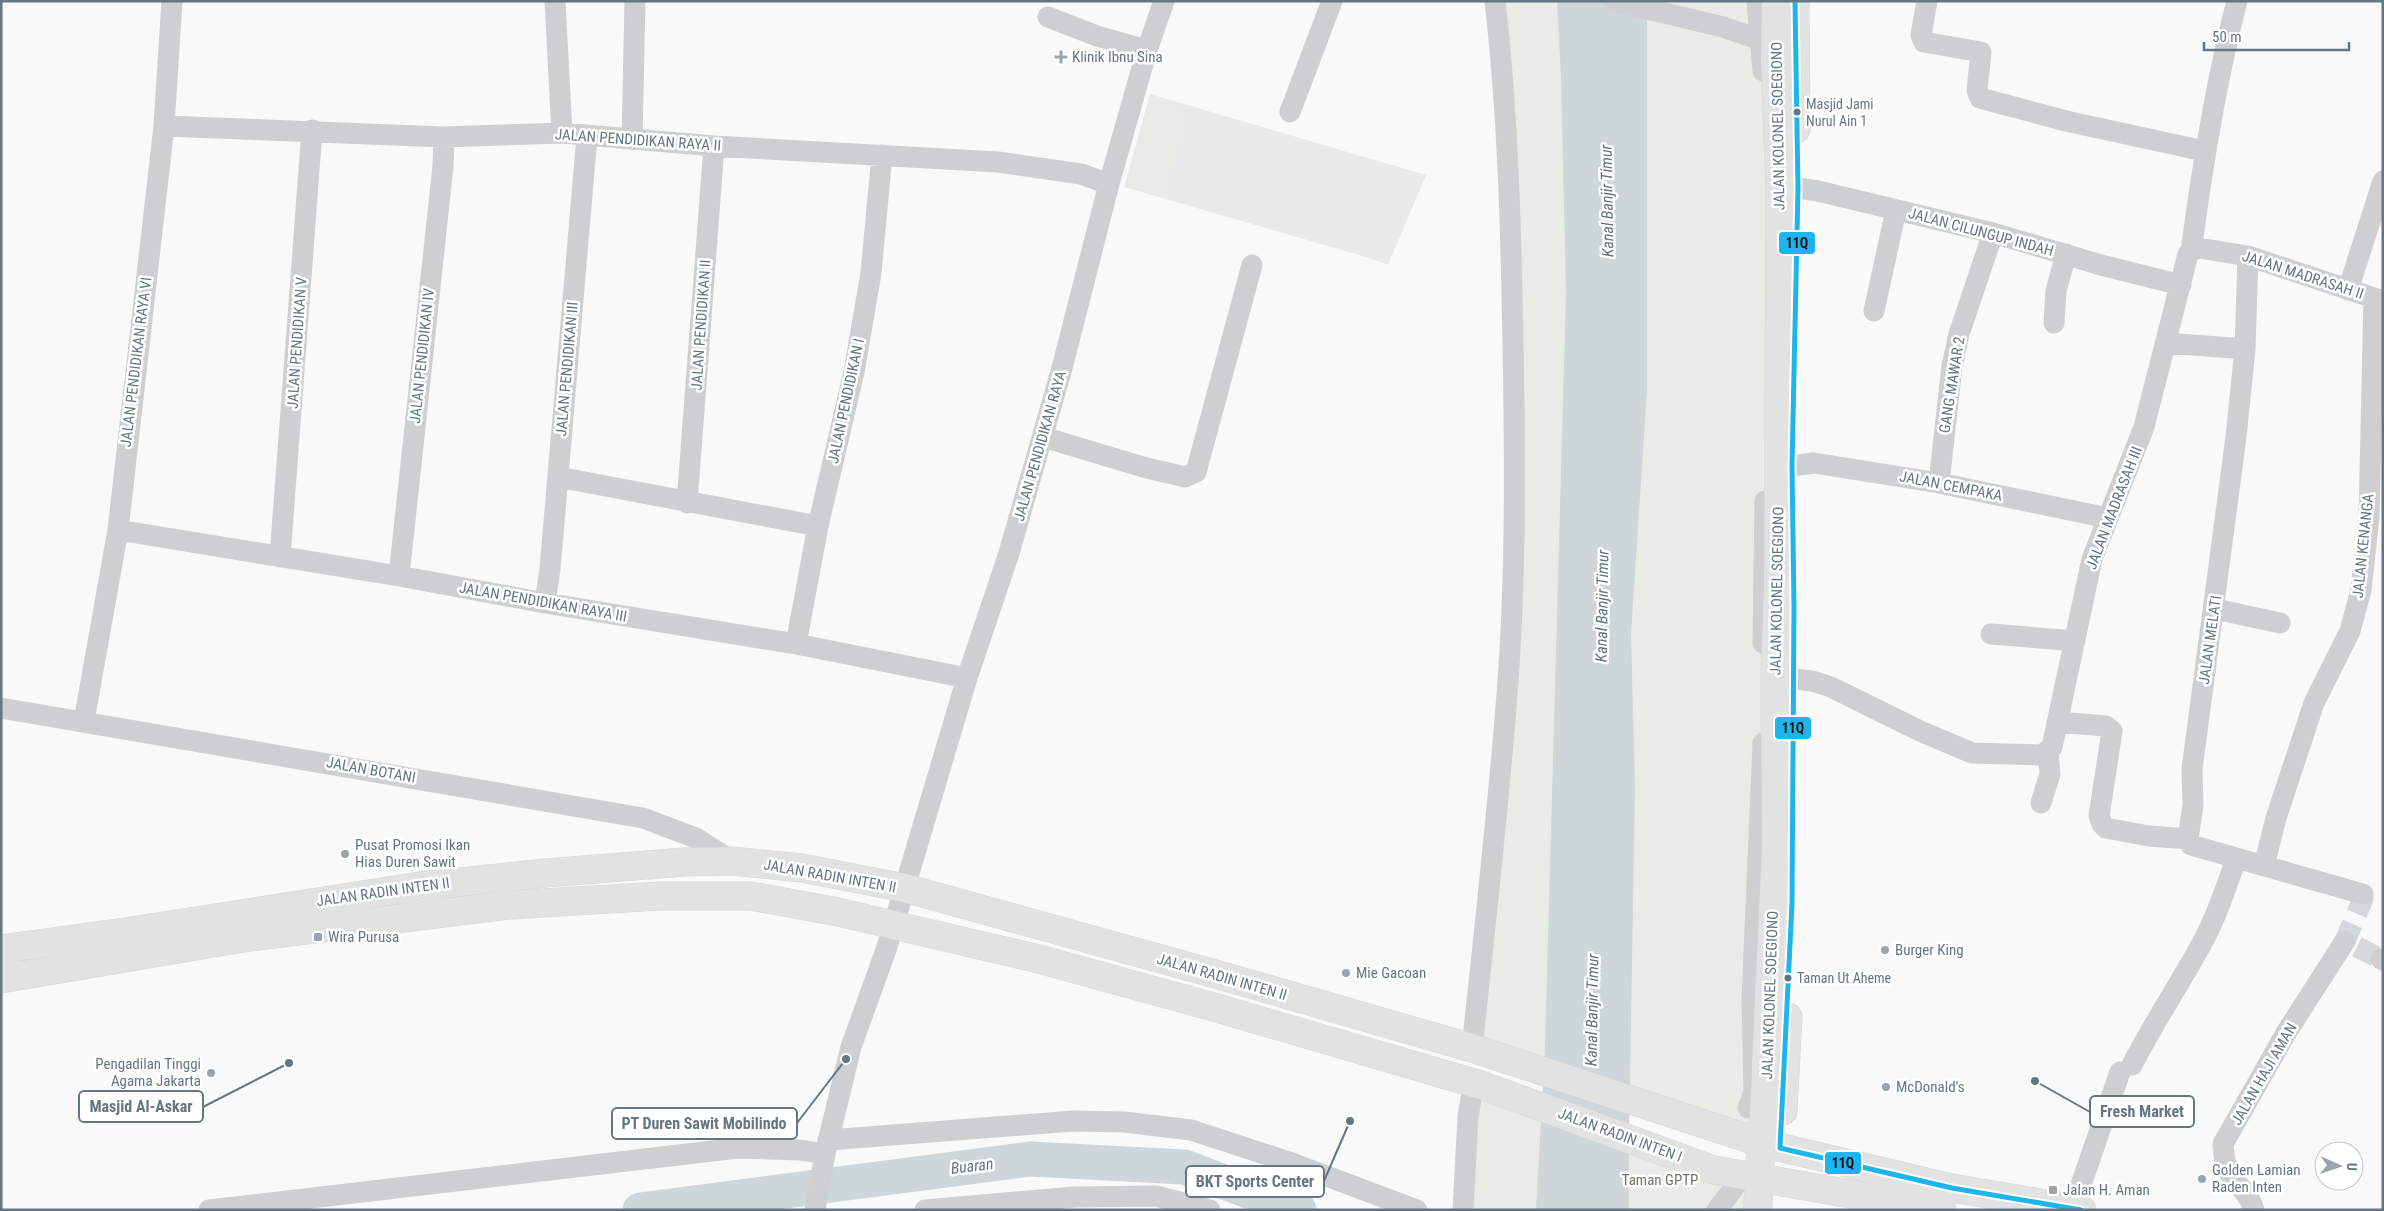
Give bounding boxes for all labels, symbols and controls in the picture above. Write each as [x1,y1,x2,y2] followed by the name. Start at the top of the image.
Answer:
[2204,20,2349,52] scale bar
[2212,28,2242,46] text: 50 m
[1768,42,1788,210] street label: JALAN KOLONEL SOEGIONO
[1072,48,1163,66] place label: Klinik Ibnu Sina
[1054,50,1068,64] marker: Klinik Ibnu Sina
[1806,96,1873,129] place label: Masjid Jami Nurul Ain 1
[1792,107,1802,117] marker: Masjid Jami Nurul Ain 1
[554,125,722,155] street label: JALAN PENDIDIKAN RAYA II
[1597,144,1617,257] water label: Kanal Banjir Timur
[1906,204,2056,260] street label: JALAN CILUNGUP INDAH
[1778,231,1816,255] line badge: 11Q
[1786,235,1808,251] text: 11Q
[2240,247,2366,303] street label: JALAN MADRASAH II
[687,259,715,391] street label: JALAN PENDIDIKAN II
[117,276,155,448] street label: JALAN PENDIDIKAN RAYA VI
[283,276,311,410] street label: JALAN PENDIDIKAN V
[406,287,438,424] street label: JALAN PENDIDIKAN IV
[552,301,582,437] street label: JALAN PENDIDIKAN III
[1936,336,1968,434] street label: GANG MAWAR 2
[824,337,868,465] street label: JALAN PENDIDIKAN I
[1010,368,1070,523] street label: JALAN PENDIDIKAN RAYA
[2082,444,2146,572] street label: JALAN MADRASAH III
[1898,467,2004,505] street label: JALAN CEMPAKA
[2349,493,2377,599] street label: JALAN KENANGA
[1767,507,1787,675] street label: JALAN KOLONEL SOEGIONO
[1592,549,1612,662] water label: Kanal Banjir Timur
[458,578,628,626] street label: JALAN PENDIDIKAN RAYA III
[2195,594,2225,686] street label: JALAN MELATI
[1774,716,1812,740] line badge: 11Q
[1782,720,1804,736] text: 11Q
[325,753,417,787] street label: JALAN BOTANI
[355,836,470,871] place label: Pusat Promosi Ikan Hias Duren Sawit
[339,848,351,860] marker: Pusat Promosi Ikan Hias Duren Sawit
[762,855,898,897] street label: JALAN RADIN INTEN II
[315,874,451,910] street label: JALAN RADIN INTEN II
[1758,910,1782,1080] street label: JALAN KOLONEL SOEGIONO
[328,928,399,946] place label: Wira Purusa
[312,931,324,943] marker: Wira Purusa
[1895,941,1964,959] place label: Burger King
[1879,944,1891,956] marker: Burger King
[1155,950,1289,1004] street label: JALAN RADIN INTEN II
[1582,953,1602,1066] water label: Kanal Banjir Timur
[1356,964,1426,982] place label: Mie Gacoan
[1340,967,1352,979] marker: Mie Gacoan
[1797,970,1892,986] place label: Taman Ut Aheme
[1783,973,1793,983] marker: Taman Ut Aheme
[2227,1020,2301,1128] street label: JALAN HAJI AMAN
[95,1055,201,1090] place label: Pengadilan Tinggi Agama Jakarta
[205,1067,217,1079] marker: Pengadilan Tinggi Agama Jakarta
[1896,1078,1965,1096] place label: McDonald's
[1880,1081,1892,1093] marker: McDonald's
[79,1091,203,1122] callout: Masjid Al-Askar
[2090,1096,2194,1127] callout: Fresh Market
[89,1097,193,1116] text: Masjid Al-Askar
[2100,1102,2184,1121] text: Fresh Market
[1556,1104,1684,1166] street label: JALAN RADIN INTEN I
[612,1108,797,1139] callout: PT Duren Sawit Mobilindo
[621,1114,787,1133] text: PT Duren Sawit Mobilindo
[2314,1141,2364,1191] north arrow
[1824,1151,1862,1175] line badge: 11Q
[950,1154,994,1178] water label: Buaran
[1832,1155,1854,1171] text: 11Q
[2212,1161,2301,1196] place label: Golden Lamian Raden Inten
[2344,1162,2360,1171] text: U
[1186,1166,1324,1197] callout: BKT Sports Center
[1622,1171,1698,1189] park label: Taman GPTP
[1196,1172,1314,1191] text: BKT Sports Center
[2196,1173,2208,1185] marker: Golden Lamian Raden Inten
[2063,1181,2150,1199] place label: Jalan H. Aman
[2047,1184,2059,1196] marker: Jalan H. Aman

